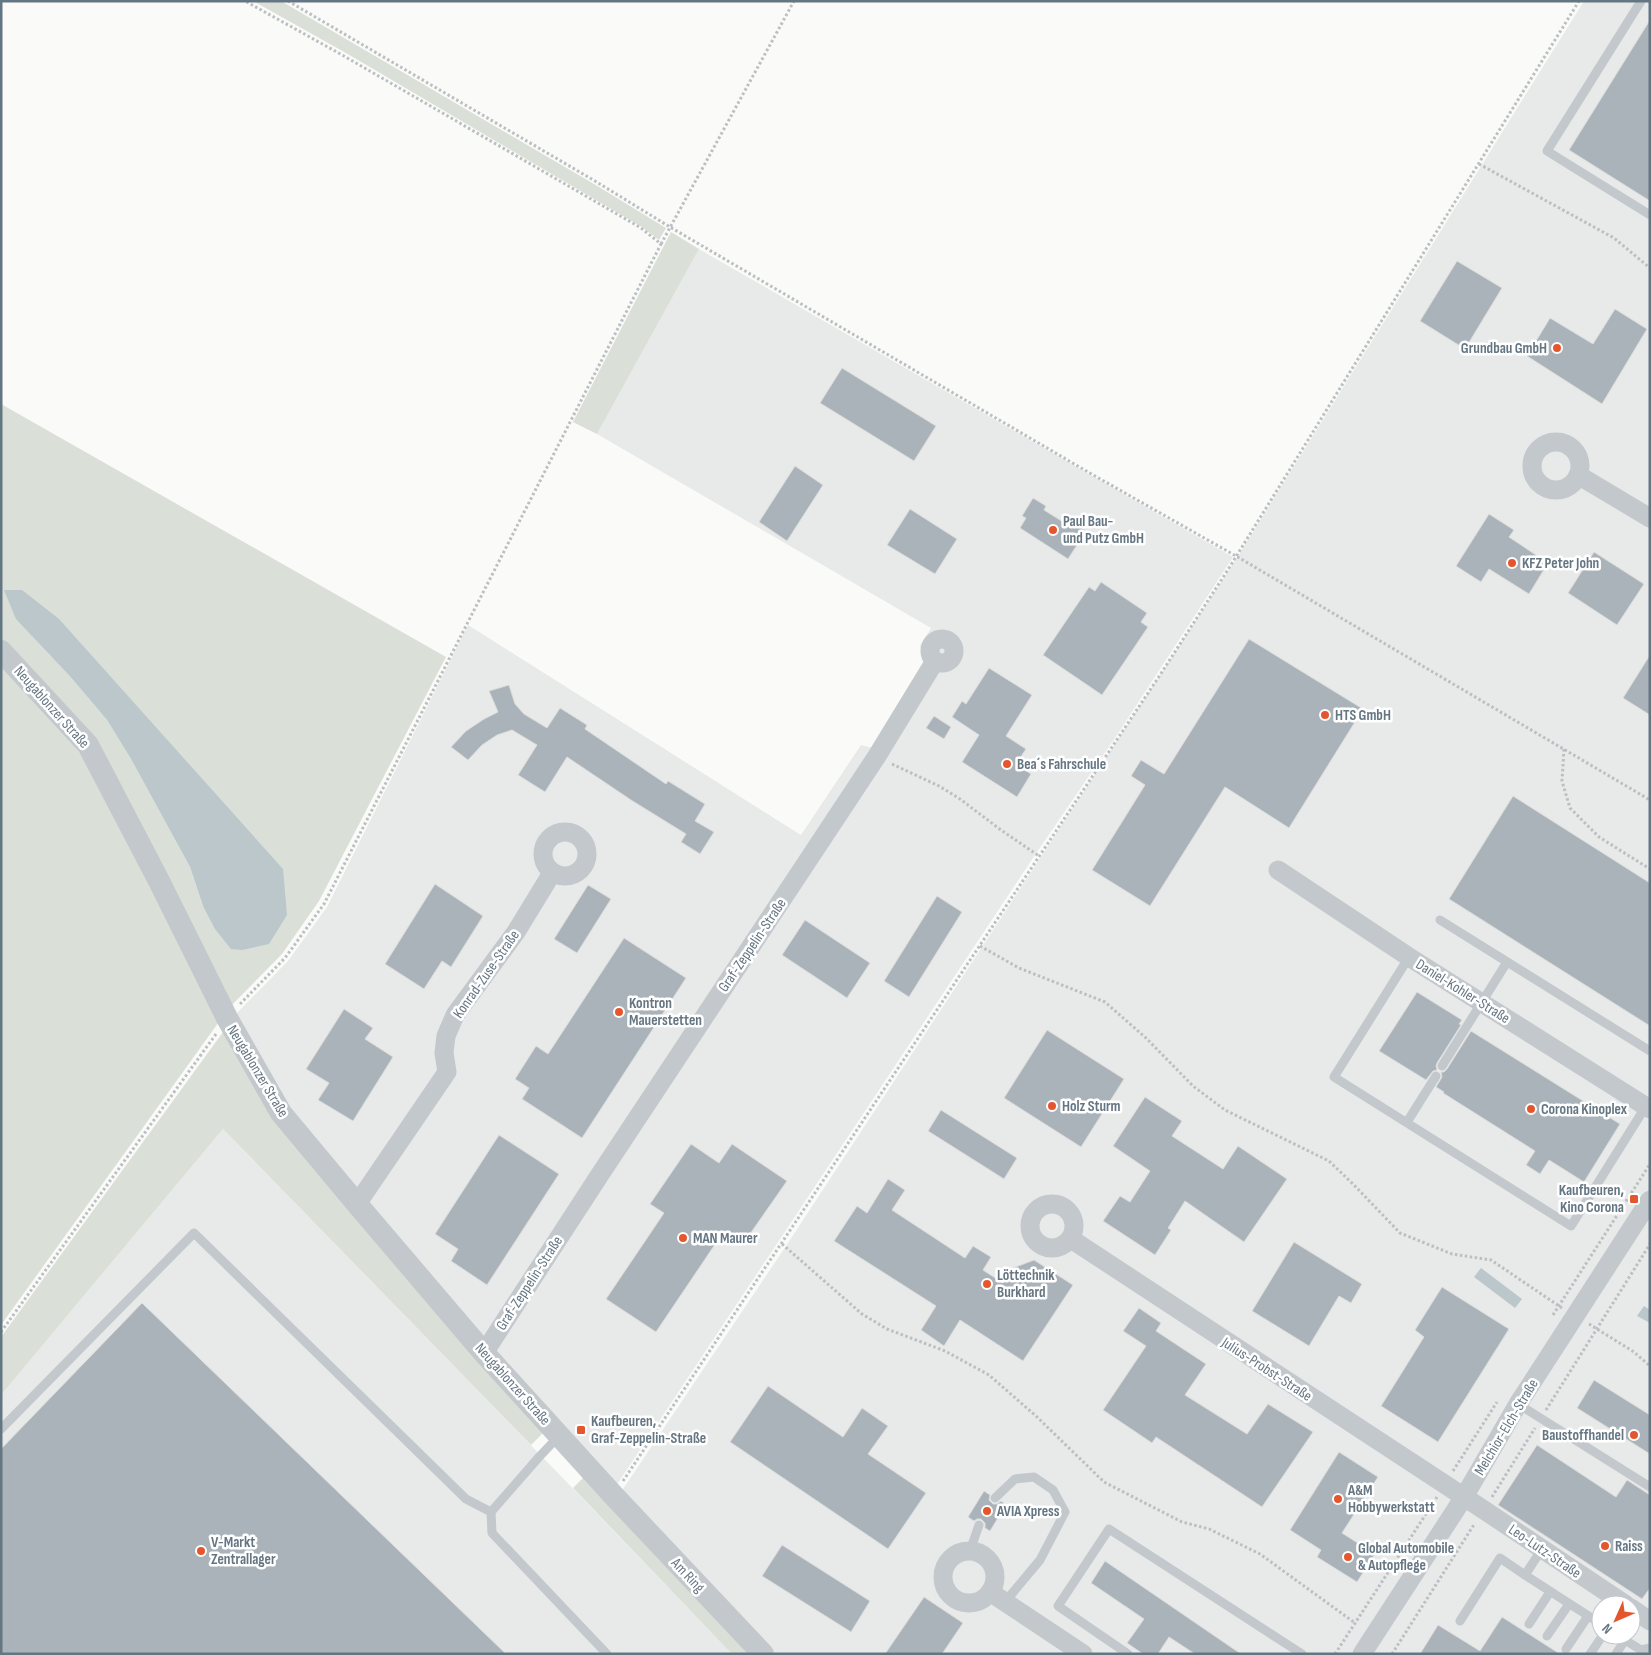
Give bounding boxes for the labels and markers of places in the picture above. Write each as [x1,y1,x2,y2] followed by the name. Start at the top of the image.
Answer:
[1461,339,1547,358] place label: Grundbau GmbH
[1551,342,1563,354] marker: Grundbau GmbH
[1063,512,1144,548] place label: Paul Bau- und Putz GmbH
[1047,524,1059,536] marker: Paul Bau- und Putz GmbH
[1522,554,1599,573] place label: KFZ Peter John
[1506,557,1518,569] marker: KFZ Peter John
[1335,706,1391,725] place label: HTS GmbH
[1319,709,1331,721] marker: HTS GmbH
[1017,755,1106,774] place label: Bea´s Fahrschule
[1001,758,1013,770] marker: Bea´s Fahrschule
[629,994,702,1030] place label: Kontron Mauerstetten
[613,1006,625,1018] marker: Kontron Mauerstetten
[1062,1097,1121,1116] place label: Holz Sturm
[1046,1100,1058,1112] marker: Holz Sturm
[1541,1100,1628,1119] place label: Corona Kinoplex
[1525,1103,1537,1115] marker: Corona Kinoplex
[1559,1181,1624,1217] place label: Kaufbeuren, Kino Corona
[1628,1193,1640,1205] marker: Kaufbeuren, Kino Corona
[693,1229,758,1248] place label: MAN Maurer
[677,1232,689,1244] marker: MAN Maurer
[997,1266,1055,1302] place label: Löttechnik Burkhard
[981,1278,993,1290] marker: Löttechnik Burkhard
[591,1412,706,1448] place label: Kaufbeuren, Graf-Zeppelin-Straße
[575,1424,587,1436] marker: Kaufbeuren, Graf-Zeppelin-Straße
[1542,1426,1624,1445] place label: Baustoffhandel
[1628,1429,1640,1441] marker: Baustoffhandel
[1347,1481,1435,1517] place label: A&M Hobbywerkstatt
[1332,1493,1344,1505] marker: A&M Hobbywerkstatt
[996,1502,1060,1521] place label: AVIA Xpress
[981,1505,993,1517] marker: AVIA Xpress
[211,1533,276,1569] place label: V-Markt Zentrallager
[1615,1537,1643,1556] place label: Raiss
[1358,1539,1454,1575] place label: Global Automobile & Autopflege
[1599,1540,1611,1552] marker: Raiss
[195,1545,207,1557] marker: V-Markt Zentrallager
[1342,1551,1354,1563] marker: Global Automobile & Autopflege

